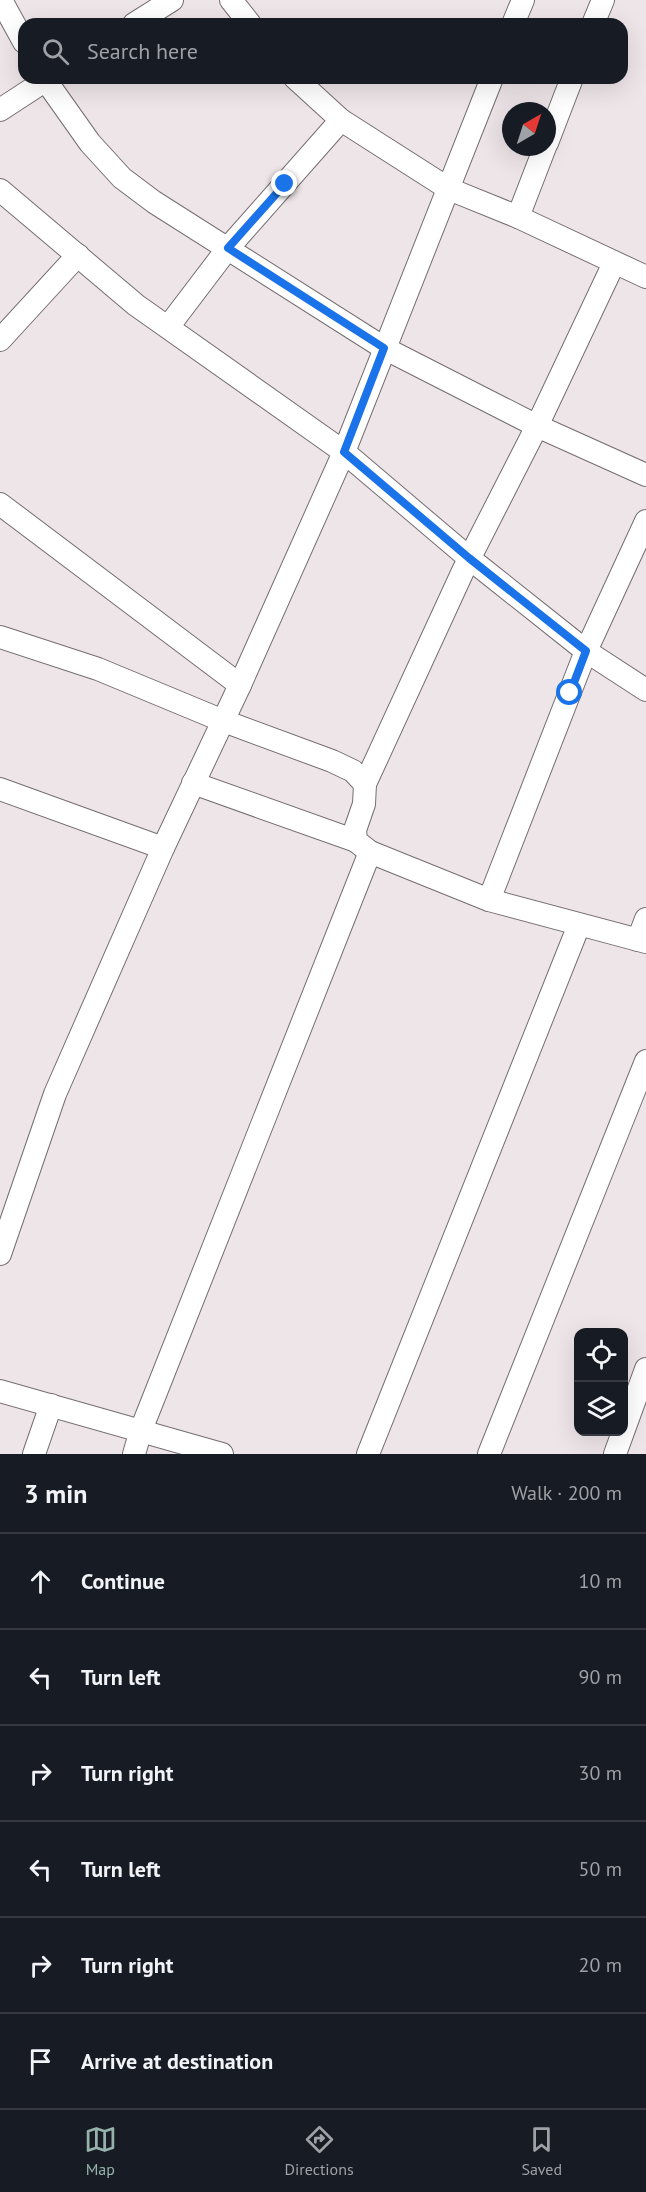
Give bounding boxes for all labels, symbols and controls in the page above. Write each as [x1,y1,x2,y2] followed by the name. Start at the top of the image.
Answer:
[18,18,628,84] search box
[39,35,72,68] icon: search
[87,37,198,65] text: Search here
[502,102,556,156] north arrow
[271,170,297,196] route end
[556,679,582,705] route start
[574,1328,628,1436] map controls
[574,1328,628,1382] button: locate
[574,1382,628,1436] button: layers
[24,1477,87,1510] text: 3 min
[511,1480,622,1506] text: Walk · 200 m
[24,1565,57,1598] icon: ahead
[81,1567,165,1595] text: Continue
[579,1568,622,1594] text: 10 m
[24,1661,57,1694] icon: left
[81,1663,161,1691] text: Turn left
[579,1664,622,1690] text: 90 m
[24,1757,57,1790] icon: right
[81,1759,173,1787] text: Turn right
[579,1760,622,1786] text: 30 m
[24,1853,57,1886] icon: left
[81,1855,161,1883] text: Turn left
[579,1856,622,1882] text: 50 m
[24,1949,57,1982] icon: right
[81,1951,173,1979] text: Turn right
[579,1952,622,1978] text: 20 m
[24,2045,57,2078] icon: arrive
[81,2047,273,2075] text: Arrive at destination
[84,2123,117,2179] tab: Map
[285,2123,354,2179] tab: Directions
[521,2123,562,2179] tab: Saved

